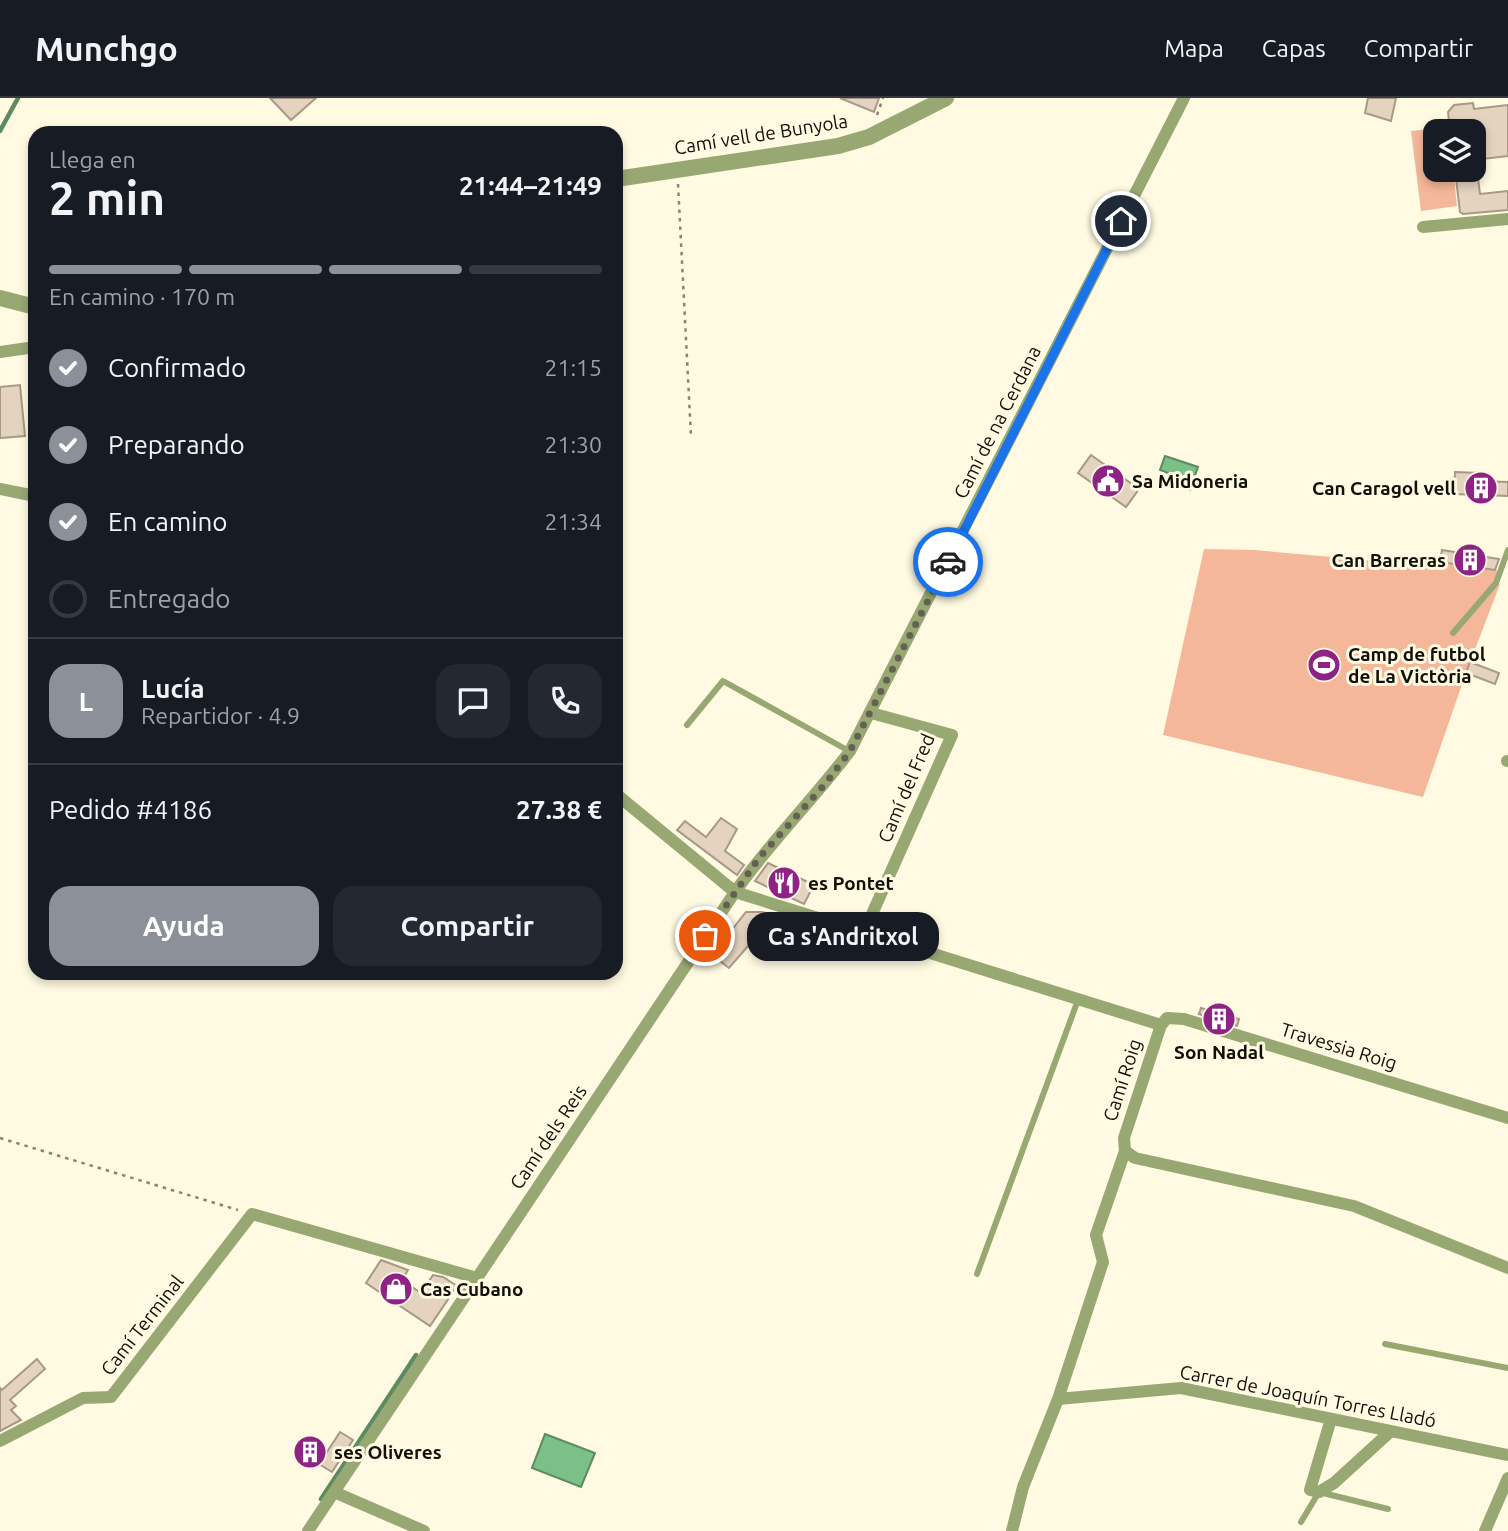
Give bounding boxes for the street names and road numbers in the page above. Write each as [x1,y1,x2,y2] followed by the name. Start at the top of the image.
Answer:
[673,109,849,159] street label: Camí vell de Bunyola
[949,342,1045,502] street label: Camí de na Cerdana
[873,730,939,846] street label: Camí del Fred
[1278,1018,1400,1074] street label: Travessia Roig
[1098,1036,1146,1124] street label: Camí Roig
[505,1081,591,1193] street label: Camí dels Reis
[96,1271,188,1379] street label: Camí Terminal
[1178,1360,1438,1432] street label: Carrer de Joaquín Torres Lladó

